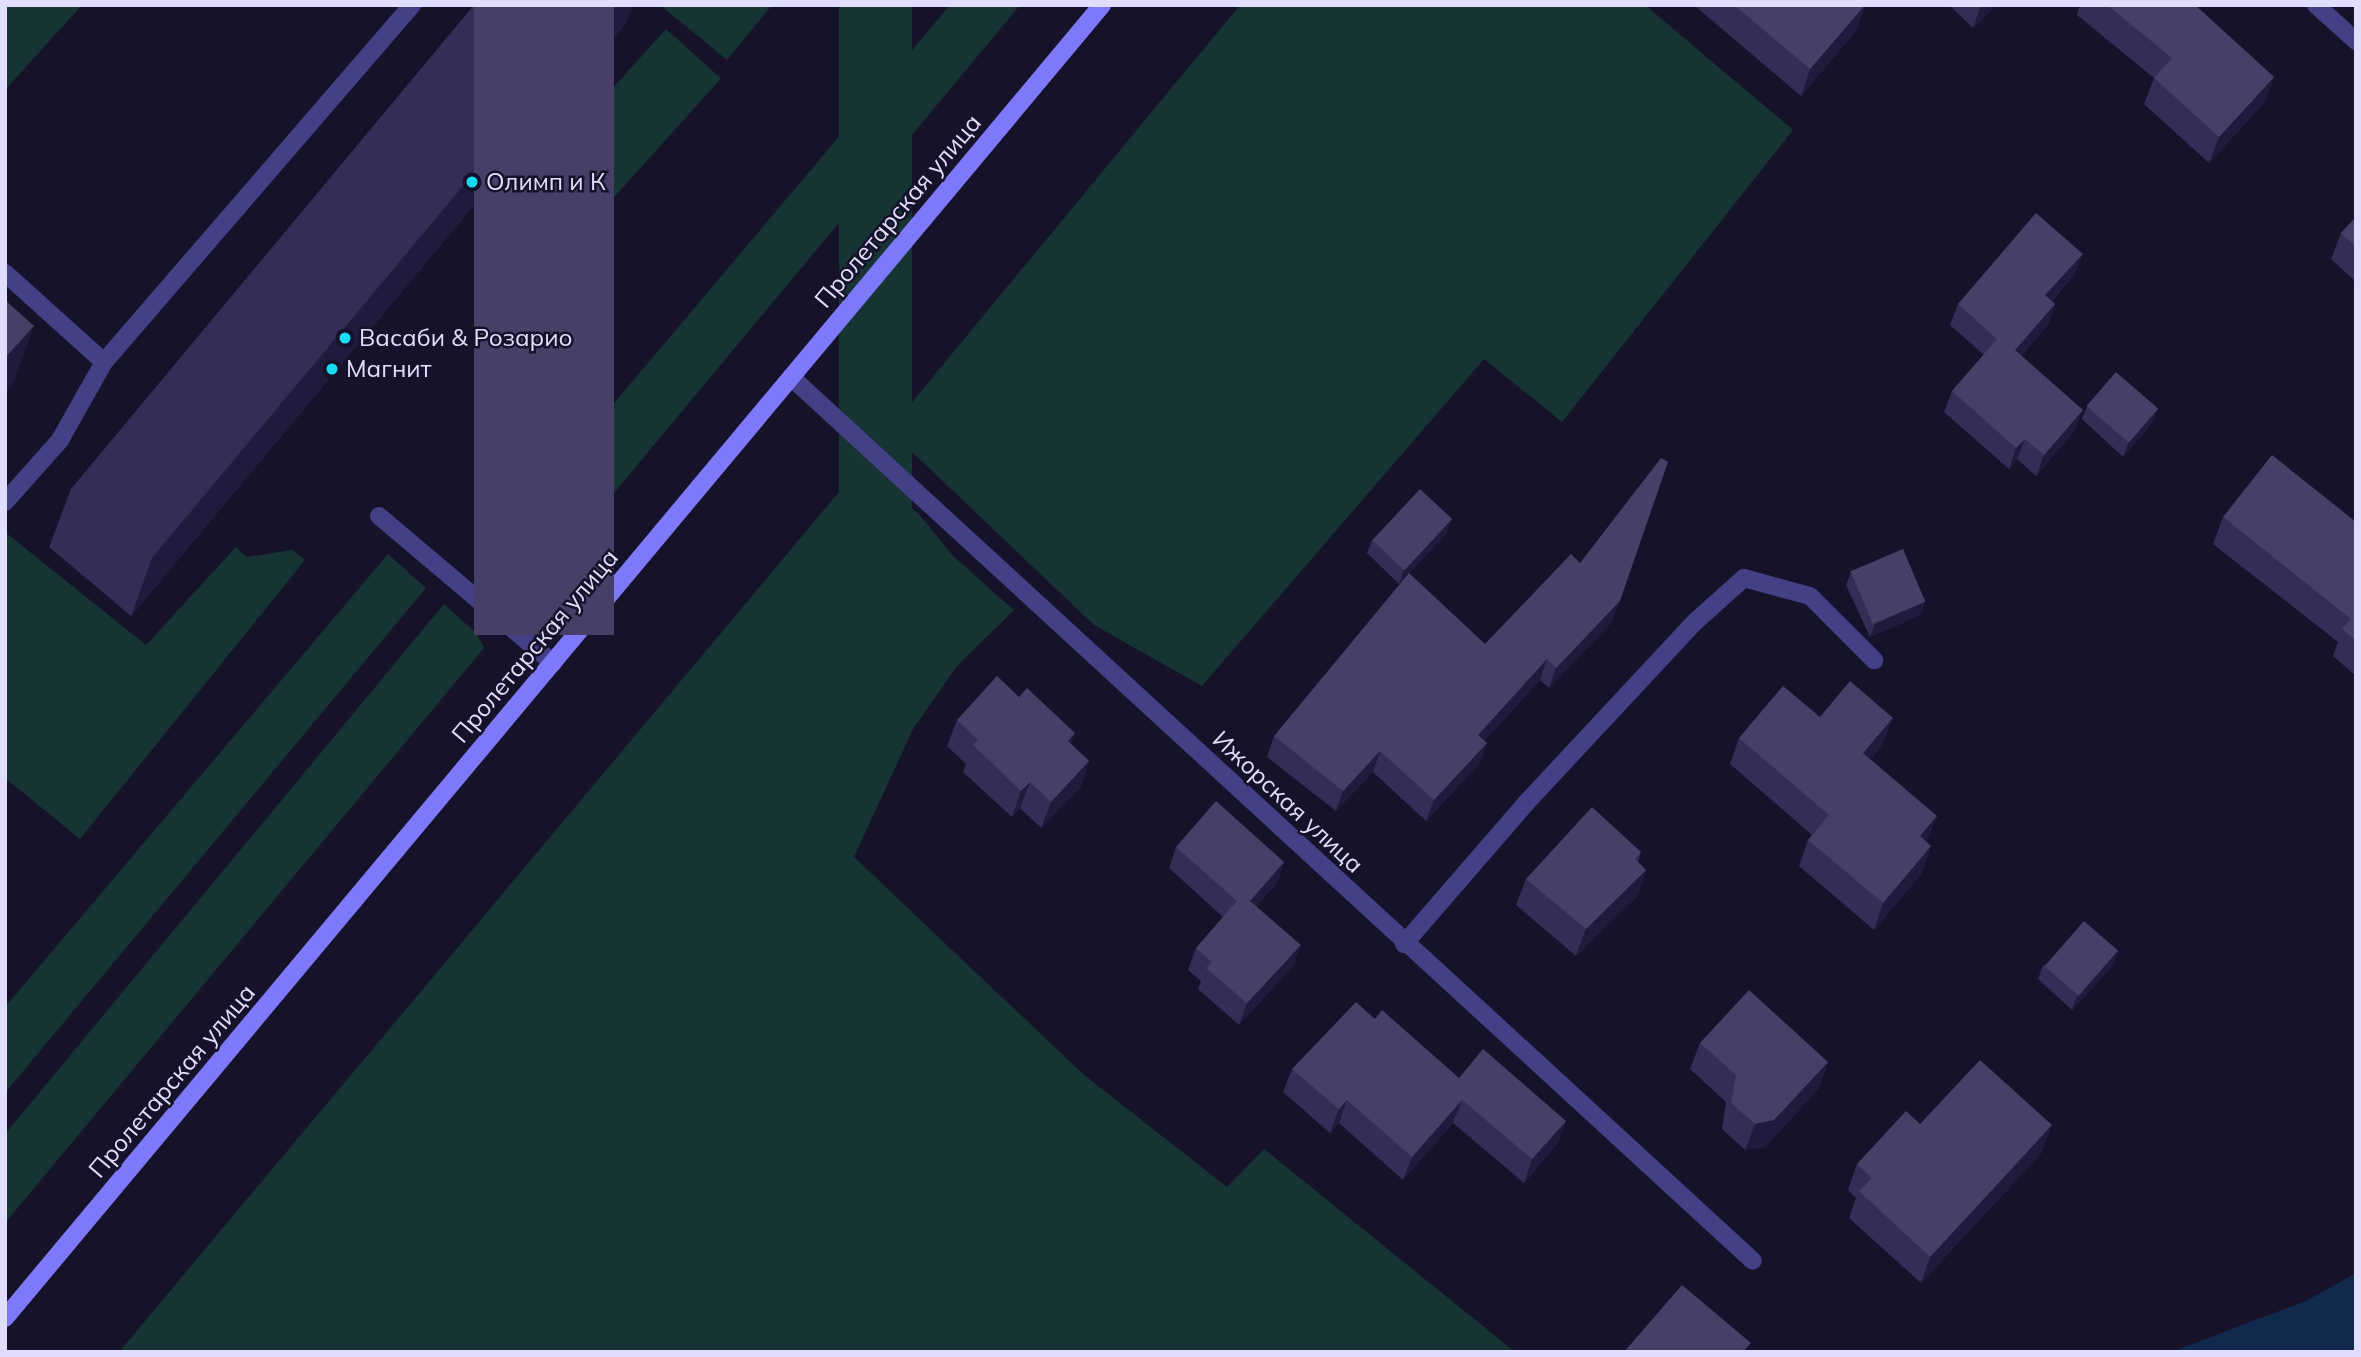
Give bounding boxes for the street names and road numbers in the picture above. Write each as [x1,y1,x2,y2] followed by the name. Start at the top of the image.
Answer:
[809,109,987,313] street label: Пролетарская улица
[446,544,624,748] street label: Пролетарская улица
[1207,725,1369,879] street label: Ижорская улица
[83,979,261,1183] street label: Пролетарская улица

